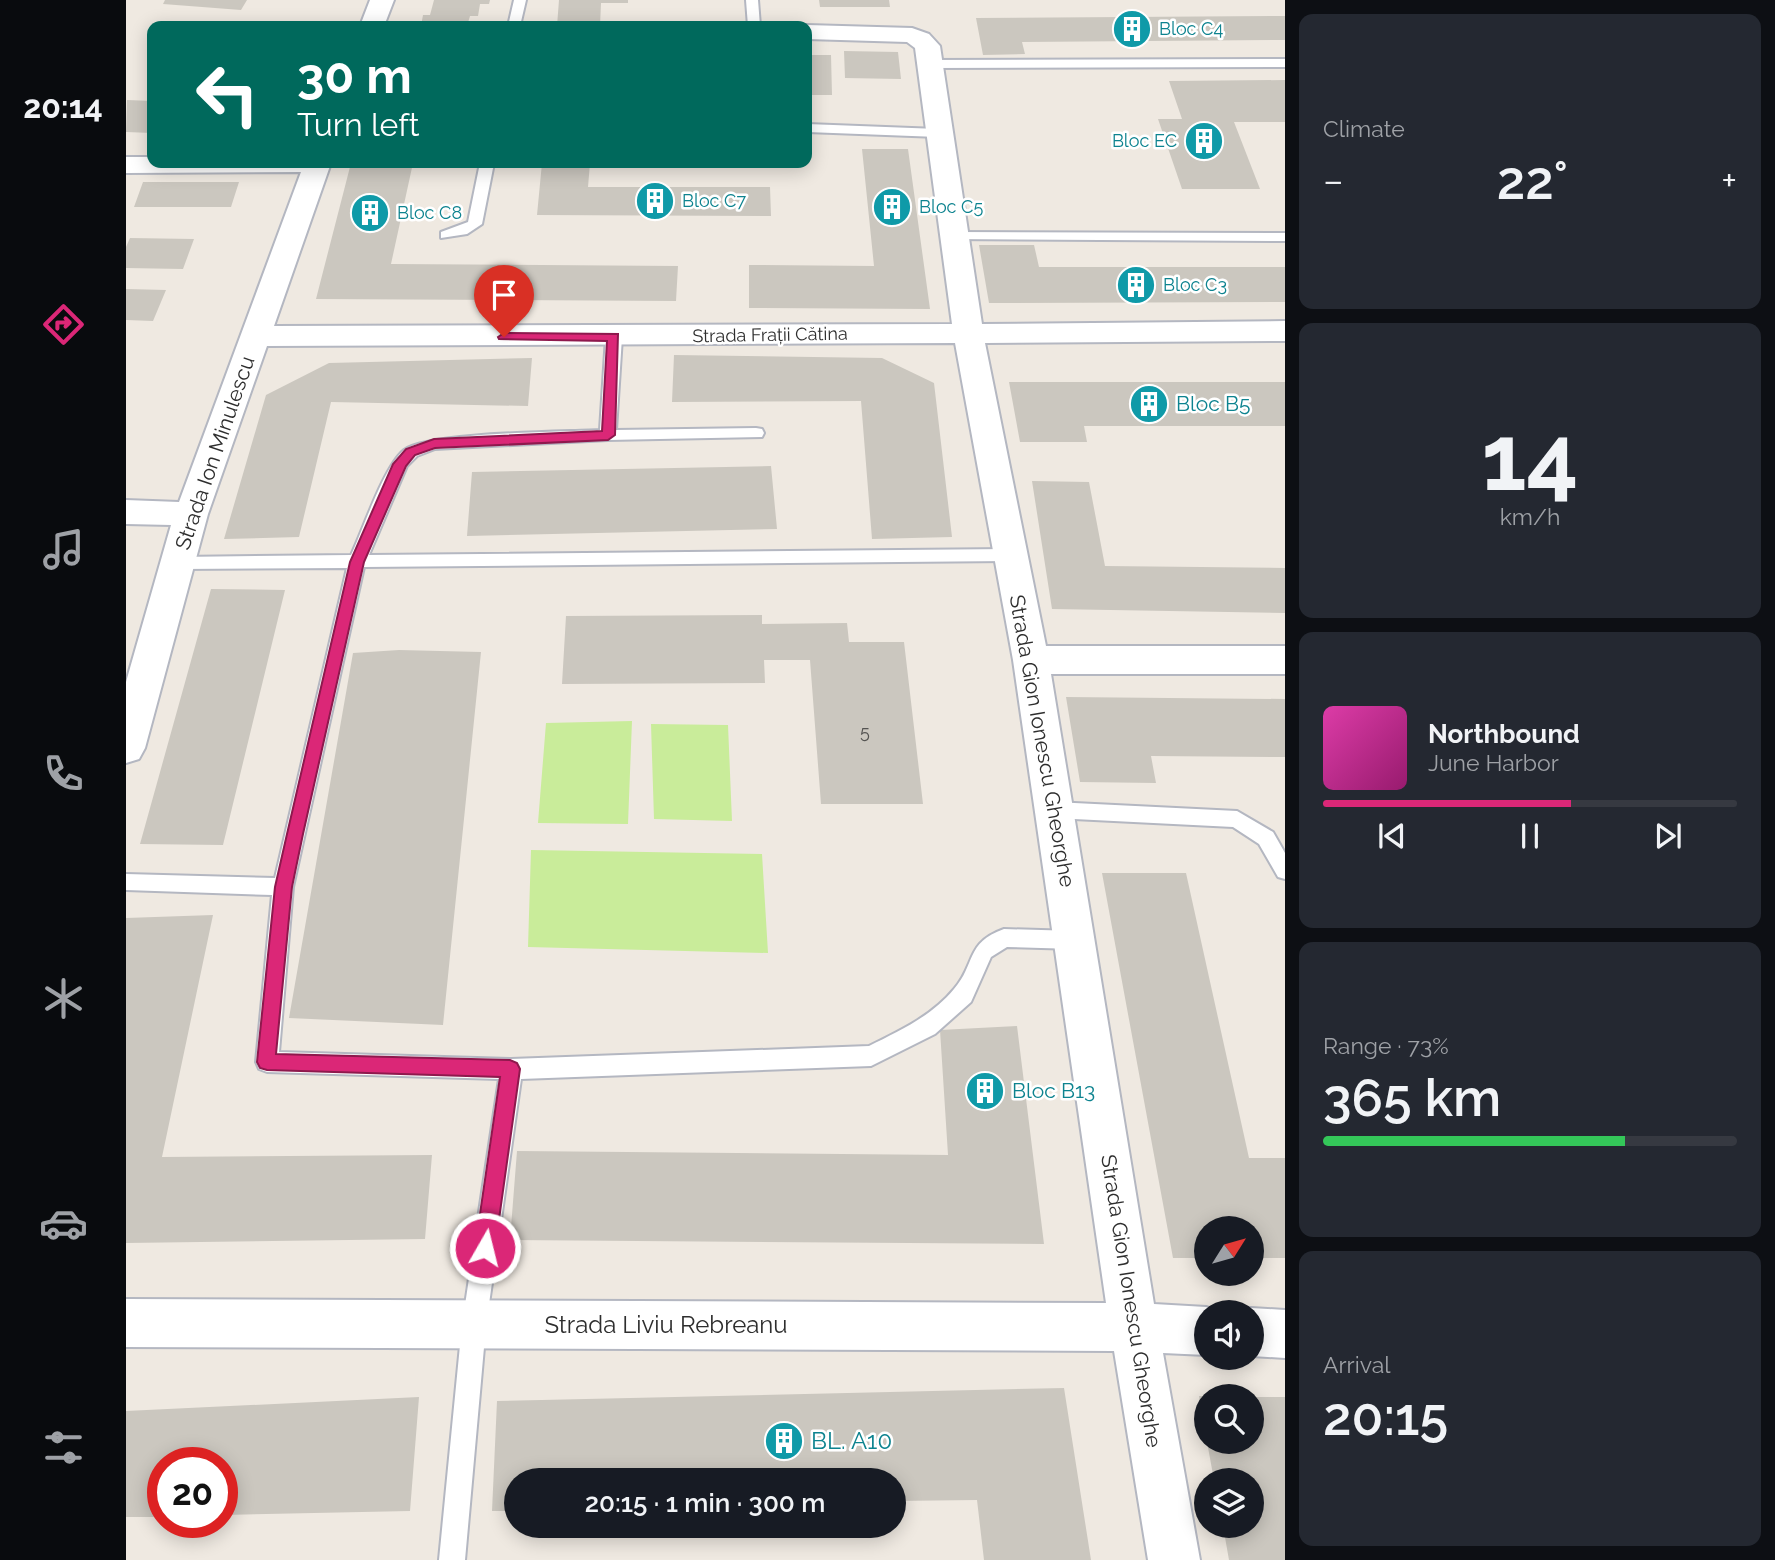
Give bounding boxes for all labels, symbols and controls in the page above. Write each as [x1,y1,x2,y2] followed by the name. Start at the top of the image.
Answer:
[1111,8,1153,50] building icon: Bloc C4
[1159,18,1223,39] place label: Bloc C4
[297,47,412,104] text: 30 m
[182,49,273,140] icon: left
[23,88,103,125] text: 20:14
[297,106,419,143] text: Turn left
[1323,115,1405,142] text: Climate
[1183,120,1225,162] building icon: Bloc EC
[1112,130,1177,151] place label: Bloc EC
[1497,150,1568,211] text: 22°
[1323,158,1343,203] text: −
[1721,158,1737,203] text: +
[634,180,676,222] building icon: Bloc C7
[871,186,913,228] building icon: Bloc C5
[682,190,746,211] place label: Bloc C7
[349,192,391,234] building icon: Bloc C8
[919,196,983,217] place label: Bloc C5
[397,202,462,223] place label: Bloc C8
[1115,264,1157,306] building icon: Bloc C3
[474,265,534,337] pin
[1163,274,1227,295] place label: Bloc C3
[485,276,523,314] icon: arrive
[39,300,88,349] icon: directions
[692,323,848,346] street label: Strada Frații Cătina
[170,353,259,553] street label: Strada Ion Minulescu
[1128,383,1170,425] building icon: Bloc B5
[1176,391,1251,416] place label: Bloc B5
[1482,404,1578,511] text: 14
[1500,503,1560,530] text: km/h
[39,525,88,574] icon: music
[1004,593,1081,889] street label: Strada Gion Ionescu Gheorghe
[1428,719,1580,749] text: Northbound
[860,721,870,742] house number: 5
[39,749,88,798] icon: phone
[1428,749,1559,776] text: June Harbor
[1373,817,1411,855] icon: previous
[1511,817,1549,855] icon: pause
[1649,817,1687,855] icon: next
[39,974,88,1023] icon: climate
[1323,1032,1449,1059] text: Range · 73%
[1323,1067,1501,1128] text: 365 km
[964,1070,1006,1112] building icon: Bloc B13
[1012,1078,1095,1103] place label: Bloc B13
[1096,1153,1167,1449] street label: Strada Gion Ionescu Gheorghe
[39,1199,88,1248] icon: car
[448,1211,522,1285] position arrow
[1194,1216,1264,1286] north arrow
[1194,1216,1264,1538] map controls
[1194,1300,1264,1370] button: sound
[544,1310,788,1339] street label: Strada Liviu Rebreanu
[1323,1351,1390,1378] text: Arrival
[1194,1384,1264,1454] button: search
[1323,1386,1448,1447] text: 20:15
[763,1420,805,1462] building icon: BL. A10
[39,1423,88,1472] icon: filters
[811,1426,892,1455] place label: BL. A10
[147,1447,238,1538] speed limit sign: 20
[1194,1468,1264,1538] button: layers
[585,1488,825,1518] text: 20:15 · 1 min · 300 m

